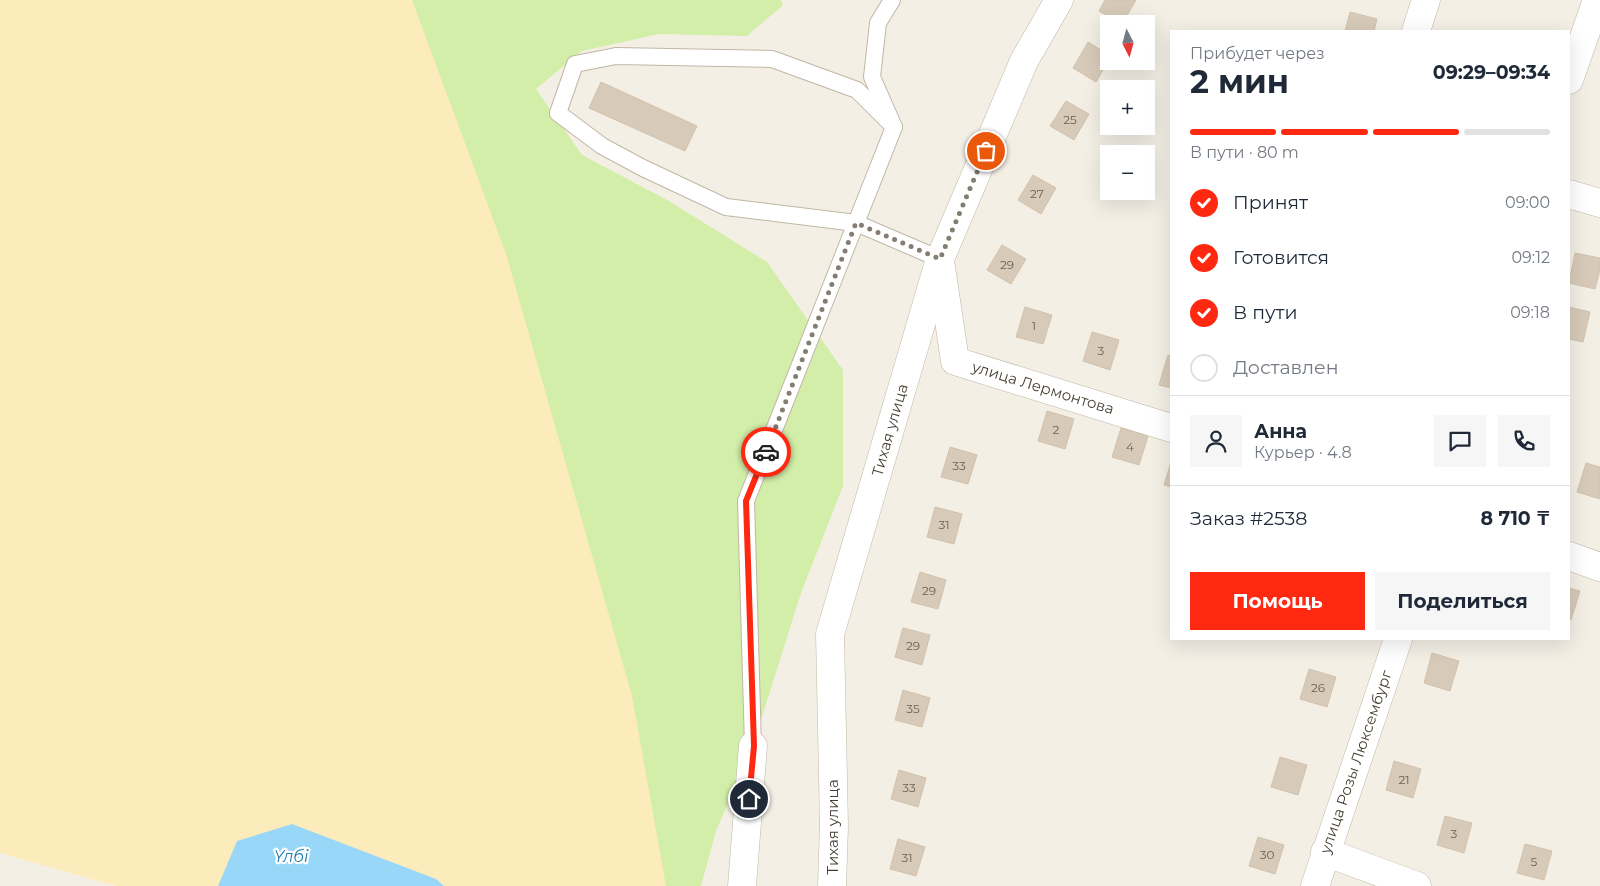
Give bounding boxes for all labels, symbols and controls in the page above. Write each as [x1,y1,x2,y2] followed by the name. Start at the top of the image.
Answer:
[1100,15,1155,70] north arrow
[1100,15,1155,200] map controls
[1190,44,1325,63] text: Прибудет через
[1433,61,1550,84] text: 09:29–09:34
[1190,62,1289,101] text: 2 мин
[1100,80,1155,135] button: +
[1063,112,1077,127] house number: 25
[965,130,1007,172] pin
[972,137,1000,165] icon: bag
[1190,143,1299,162] text: В пути · 80 m
[1100,145,1155,200] button: −
[1030,186,1044,201] house number: 27
[1190,189,1218,217] icon: check
[1233,191,1308,214] text: Принят
[1505,193,1550,212] text: 09:00
[1190,244,1218,272] icon: check
[1233,246,1329,269] text: Готовится
[1511,248,1550,267] text: 09:12
[1000,257,1014,272] house number: 29
[1190,299,1218,327] icon: check
[1233,301,1298,324] text: В пути
[1510,303,1550,322] text: 09:18
[1032,318,1036,333] house number: 1
[1098,343,1105,358] house number: 3
[1233,356,1339,379] text: Доставлен
[969,357,1117,418] street label: улица Лермонтова
[867,381,912,478] street label: Тихая улица
[1190,415,1242,467] button: person
[1434,415,1486,467] button: chat
[1498,415,1550,467] button: phone
[1254,420,1307,443] text: Анна
[1053,422,1060,437] house number: 2
[741,427,791,477] courier
[752,438,780,466] icon: car
[1126,439,1134,454] house number: 4
[1254,443,1352,462] text: Курьер · 4.8
[952,458,966,473] house number: 33
[1190,507,1307,530] text: Заказ #2538
[1481,507,1550,530] text: 8 710 ₸
[938,517,950,532] house number: 31
[1190,572,1365,630] button: Помощь
[1375,572,1550,630] button: Поделиться
[922,583,936,598] house number: 29
[906,638,920,653] house number: 29
[1315,667,1396,857] street label: улица Розы Люксембург
[1311,680,1325,695] house number: 26
[906,701,920,716] house number: 35
[1398,772,1410,787] house number: 21
[728,778,770,820] pin
[823,779,842,875] street label: Тихая улица
[902,780,916,795] house number: 33
[735,785,763,813] icon: home
[1451,826,1458,841] house number: 3
[274,847,309,866] water label: Үлбі
[1260,847,1274,862] house number: 30
[901,850,913,865] house number: 31
[1531,854,1538,869] house number: 5

